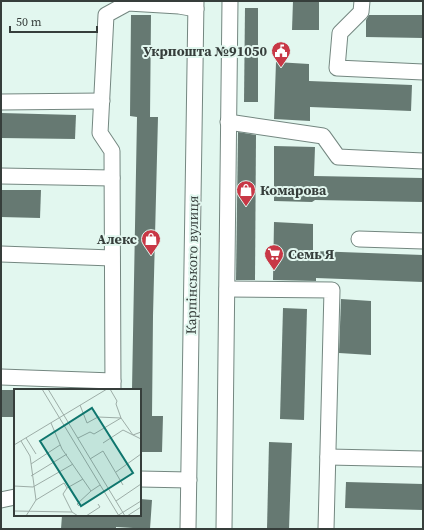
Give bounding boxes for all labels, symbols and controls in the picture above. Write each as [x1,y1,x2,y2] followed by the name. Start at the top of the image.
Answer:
[10,8,97,34] scale bar
[16,14,42,30] text: 50 m
[270,40,292,68] public building icon: Укрпошта №91050
[143,41,267,61] place label: Укрпошта №91050
[235,179,257,207] shop icon: Комарова
[260,180,327,200] place label: Комарова
[181,195,203,335] street label: Карпінського вулиця
[140,228,162,256] shop icon: Алекс
[97,229,137,249] place label: Алекс
[263,243,285,271] supermarket icon: Семь Я
[288,244,335,264] place label: Семь Я
[14,389,141,516] inset map

